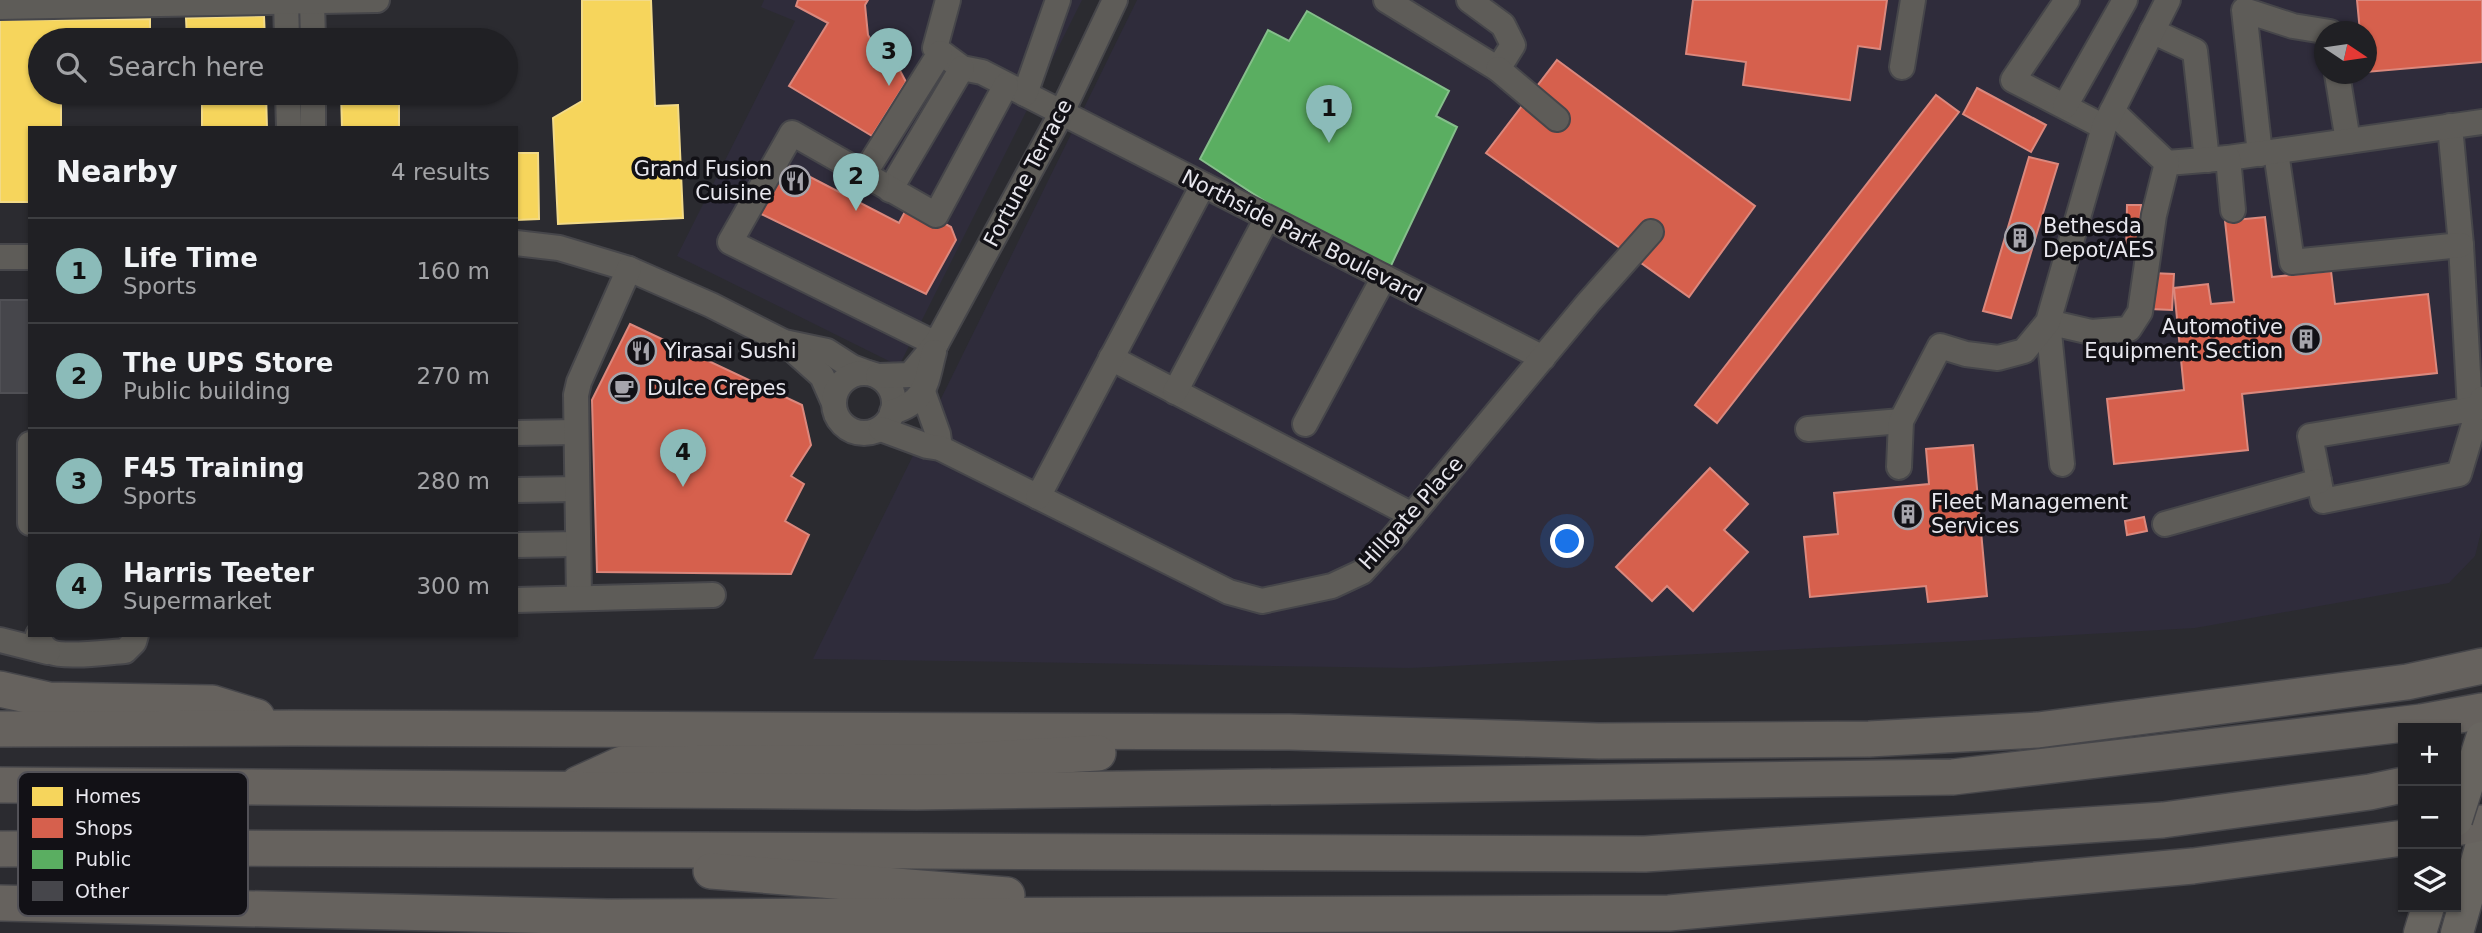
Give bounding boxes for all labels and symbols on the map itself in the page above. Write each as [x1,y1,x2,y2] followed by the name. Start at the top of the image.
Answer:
[2314,21,2377,84] north arrow
[866,28,912,86] pin: 3
[1306,85,1352,143] pin: 1
[979,95,1077,251] street label: Fortune Terrace
[833,153,879,211] pin: 2
[634,157,772,205] place label: Grand Fusion Cuisine
[778,164,812,198] restaurant icon: Grand Fusion Cuisine
[1178,165,1426,307] street label: Northside Park Boulevard
[2043,214,2155,262] place label: Bethesda Depot/AES
[2003,221,2037,255] building icon: Bethesda Depot/AES
[2084,315,2283,363] place label: Automotive Equipment Section
[2289,322,2323,356] building icon: Automotive Equipment Section
[624,334,658,368] restaurant icon: Yirasai Sushi
[663,339,796,363] place label: Yirasai Sushi
[607,371,641,405] cafe icon: Dulce Crepes
[647,376,786,400] place label: Dulce Crepes
[660,429,706,487] pin: 4
[1354,452,1468,574] street label: Hillgate Place
[1931,490,2128,538] place label: Fleet Management Services
[1891,497,1925,531] building icon: Fleet Management Services
[1550,524,1584,558] your location
[18,772,248,916] legend
[75,785,141,807] text: Homes
[75,817,133,839] text: Shops
[75,848,131,870] text: Public
[75,880,129,902] text: Other

